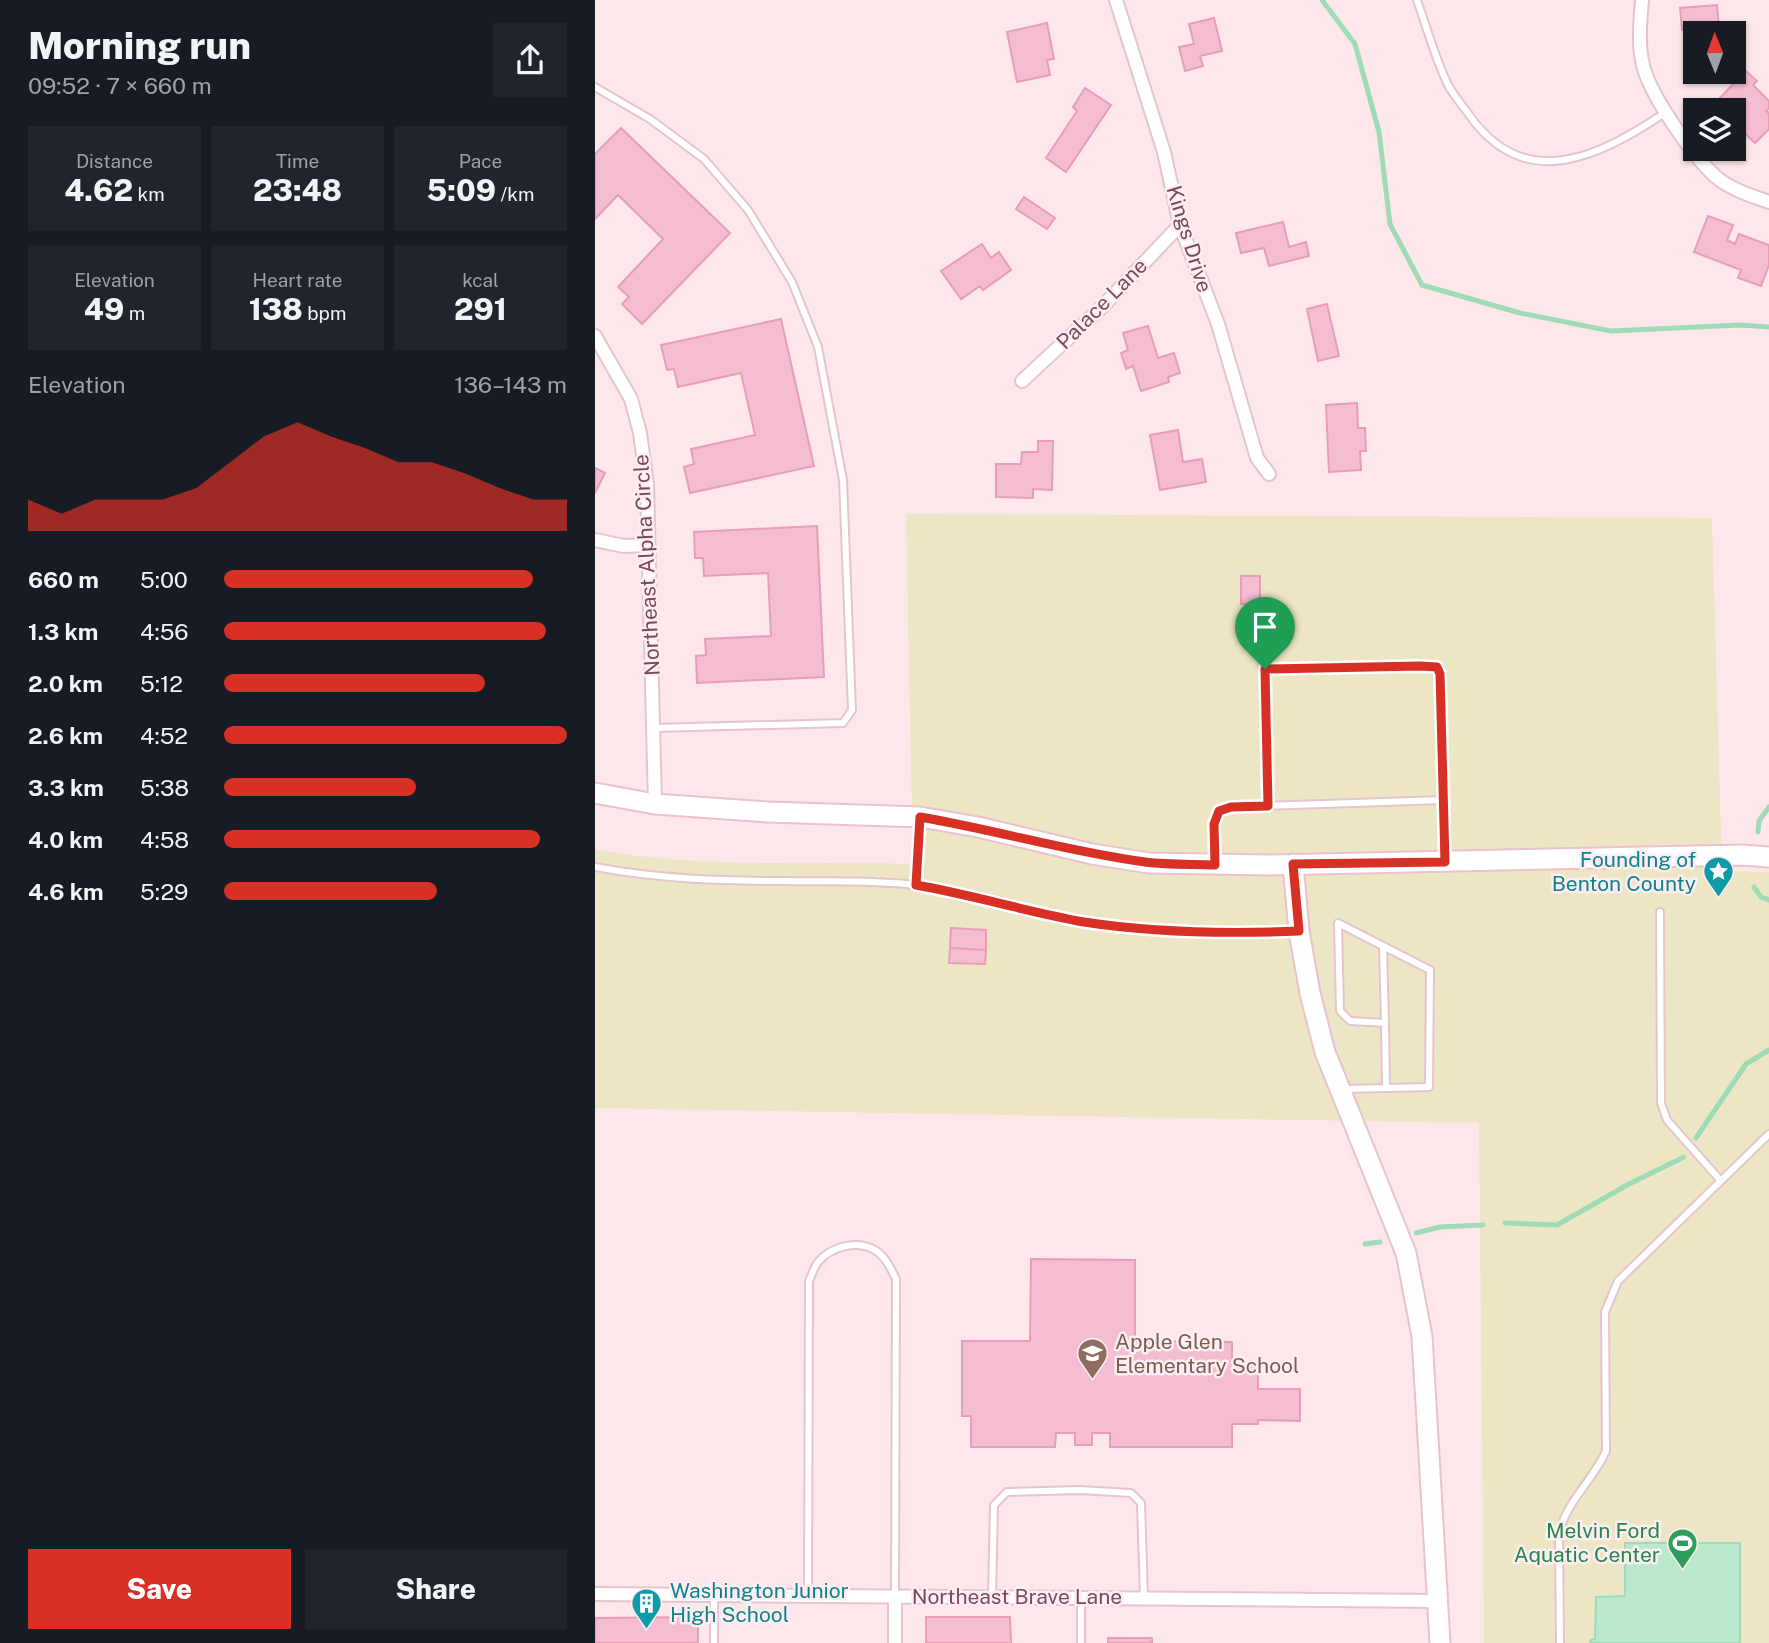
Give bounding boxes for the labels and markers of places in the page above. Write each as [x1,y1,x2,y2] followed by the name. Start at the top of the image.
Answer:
[1235,597,1295,669] pin
[1552,847,1696,896] place label: Founding of Benton County
[1702,855,1736,899] place icon: Founding of Benton County
[1115,1329,1299,1378] place label: Apple Glen Elementary School
[1075,1337,1109,1381] school or university icon: Apple Glen Elementary School
[1514,1518,1660,1567] place label: Melvin Ford Aquatic Center
[1666,1526,1700,1570] sports icon: Melvin Ford Aquatic Center
[670,1578,849,1627] place label: Washington Junior High School
[630,1586,664,1630] building icon: Washington Junior High School

